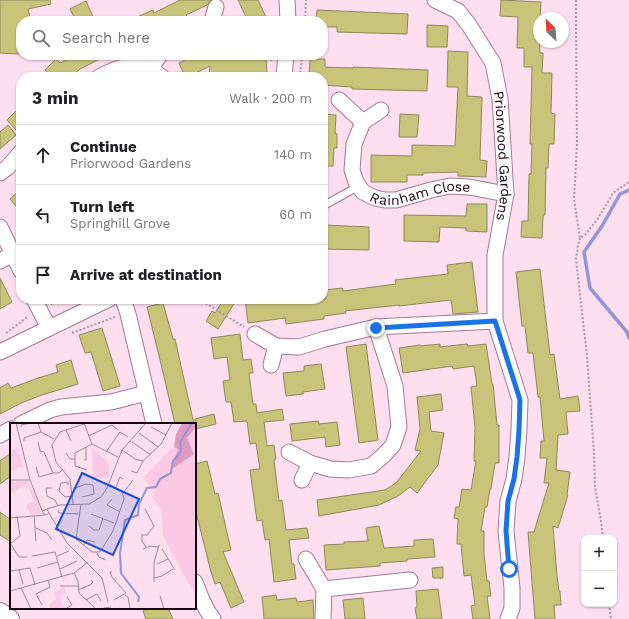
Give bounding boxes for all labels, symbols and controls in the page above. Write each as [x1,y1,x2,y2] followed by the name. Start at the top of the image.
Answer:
[533,12,569,48] north arrow
[16,16,328,60] search box
[30,27,52,49] icon: search
[62,29,150,47] text: Search here
[32,88,78,108] text: 3 min
[491,89,514,222] street label: Priorwood Gardens
[229,91,312,106] text: Walk · 200 m
[70,138,137,156] text: Continue
[32,144,54,166] icon: ahead
[274,147,312,162] text: 140 m
[70,156,191,171] text: Priorwood Gardens
[367,178,471,208] street label: Rainham Close
[70,198,134,216] text: Turn left
[32,204,54,226] icon: left
[279,207,312,222] text: 60 m
[70,216,170,231] text: Springhill Grove
[32,264,54,286] icon: arrive
[70,266,222,284] text: Arrive at destination
[367,319,385,337] route end
[10,423,196,609] inset map
[581,535,617,607] map controls
[581,535,617,571] button: +
[500,560,518,578] route start
[581,571,617,607] button: −

